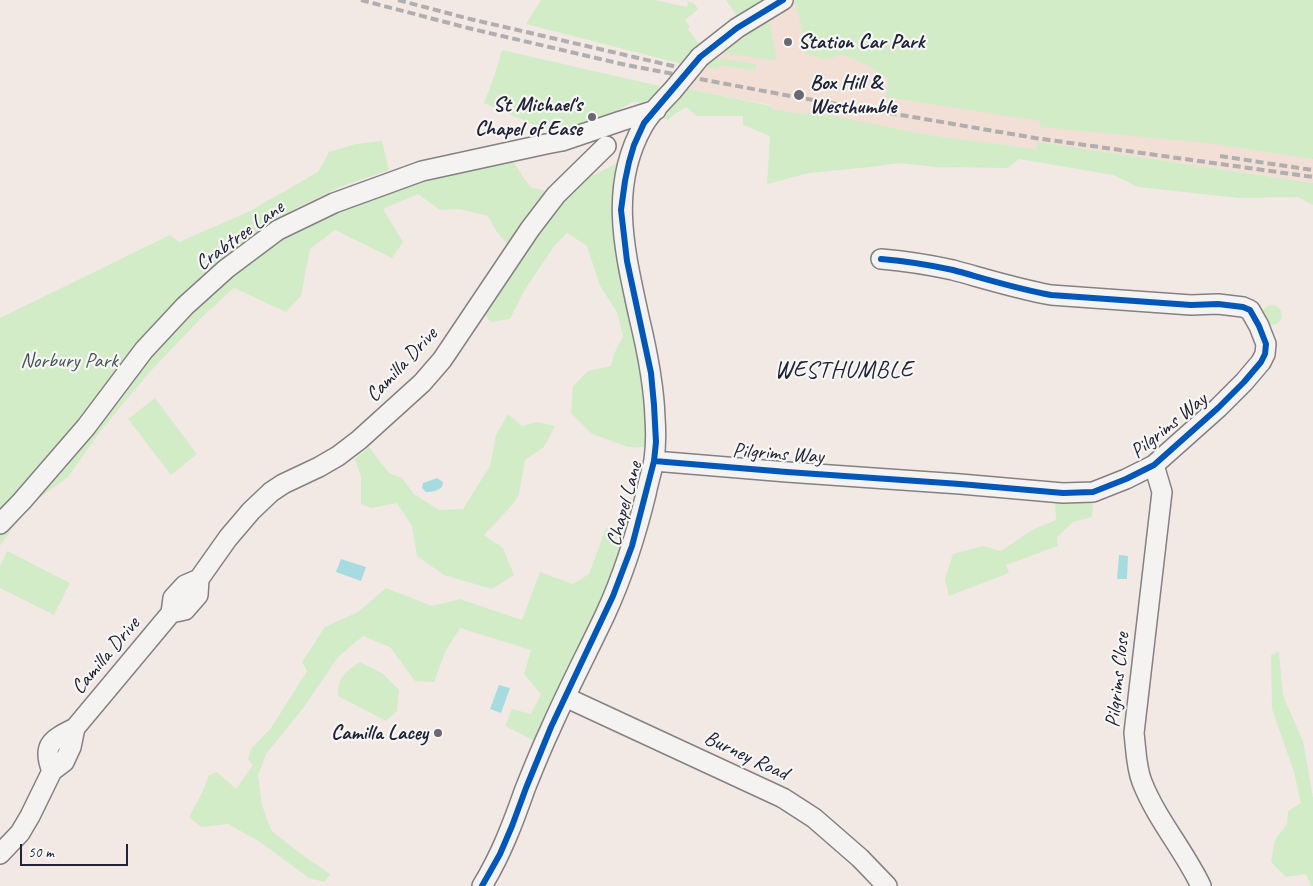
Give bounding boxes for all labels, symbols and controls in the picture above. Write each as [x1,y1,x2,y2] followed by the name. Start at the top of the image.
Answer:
[798,29,924,55] place label: Station Car Park
[782,36,794,48] marker: Station Car Park
[810,70,896,120] place label: Box Hill & Westhumble
[792,88,806,102] marker: Box Hill & Westhumble
[475,92,582,142] place label: St Michael's Chapel of Ease
[586,111,598,123] marker: St Michael's Chapel of Ease
[191,195,289,277] street label: Crabtree Lane
[361,322,443,408] street label: Camilla Drive
[20,348,118,374] park label: Norbury Park
[774,357,914,385] district label: WESTHUMBLE
[1126,387,1212,465] street label: Pilgrims Way
[732,438,824,470] street label: Pilgrims Way
[602,459,648,549] street label: Chapel Lane
[66,612,146,700] street label: Camilla Drive
[1100,631,1136,729] street label: Pilgrims Close
[331,720,428,746] place label: Camilla Lacey
[700,726,792,786] street label: Burney Road
[432,727,444,739] marker: Camilla Lacey
[22,834,130,866] scale bar
[28,843,54,862] text: 50 m

